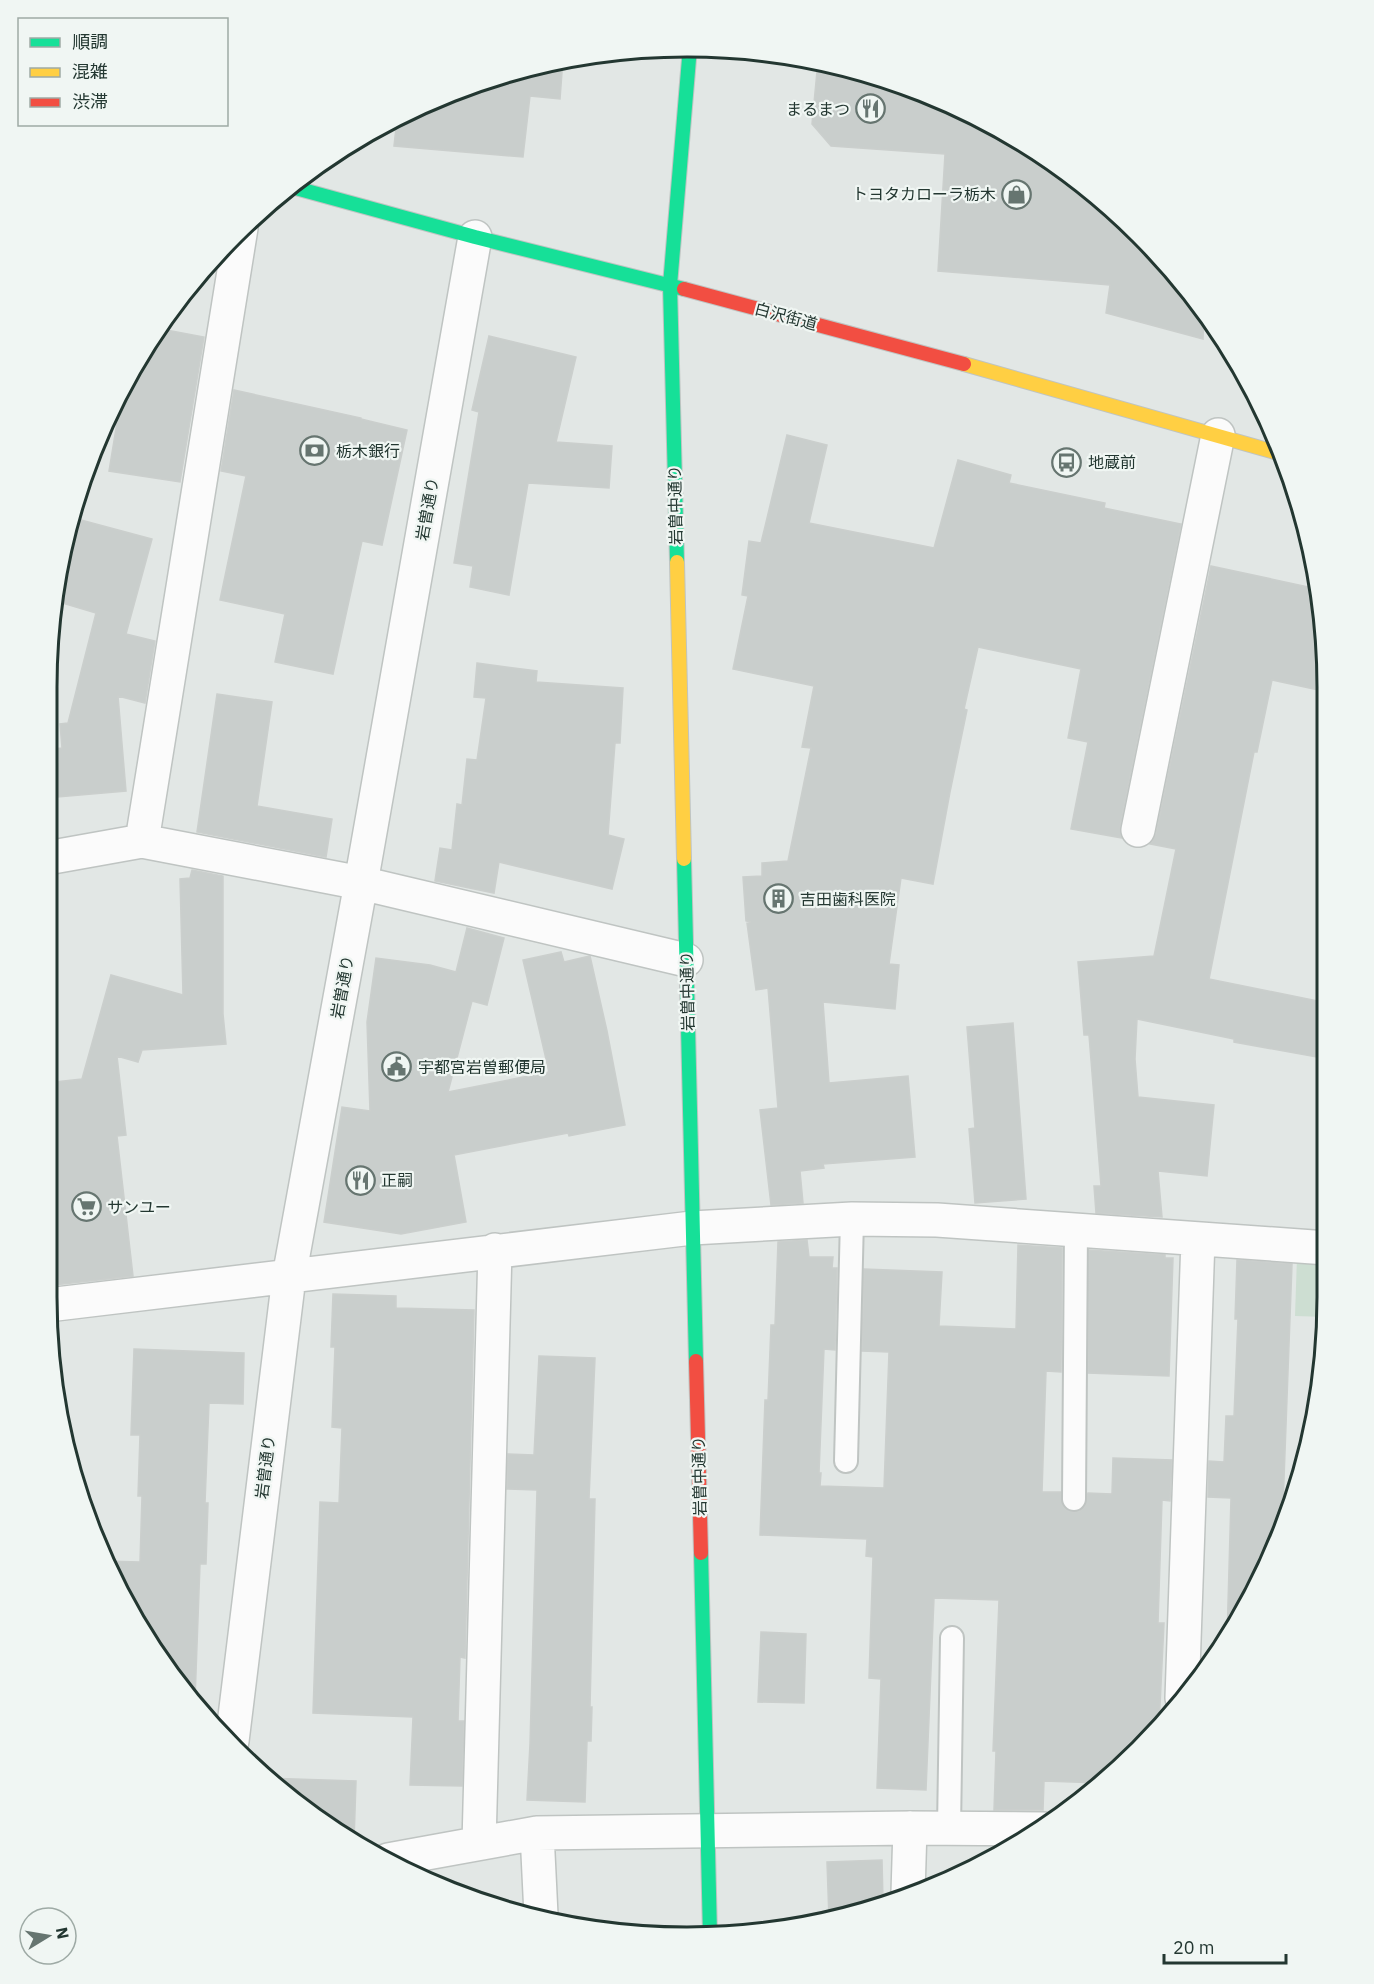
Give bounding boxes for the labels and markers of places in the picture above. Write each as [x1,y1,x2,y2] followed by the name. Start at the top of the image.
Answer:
[855,93,887,125] restaurant icon: まるまつ
[786,99,850,119] place label: まるまつ
[1001,178,1033,210] shop icon: トヨタカローラ栃木
[852,184,996,204] place label: トヨタカローラ栃木
[299,435,331,467] bank icon: 栃木銀行
[336,441,400,461] place label: 栃木銀行
[1051,446,1083,478] bus stop icon: 地蔵前
[1088,452,1136,472] place label: 地蔵前
[763,883,795,915] building icon: 吉田歯科医院
[800,889,896,909] place label: 吉田歯科医院
[381,1051,413,1083] public building icon: 宇都宮岩曽郵便局
[418,1057,546,1077] place label: 宇都宮岩曽郵便局
[344,1164,376,1196] restaurant icon: 正嗣
[381,1170,413,1190] place label: 正嗣
[70,1191,102,1223] supermarket icon: サンユー
[107,1197,171,1217] place label: サンユー

